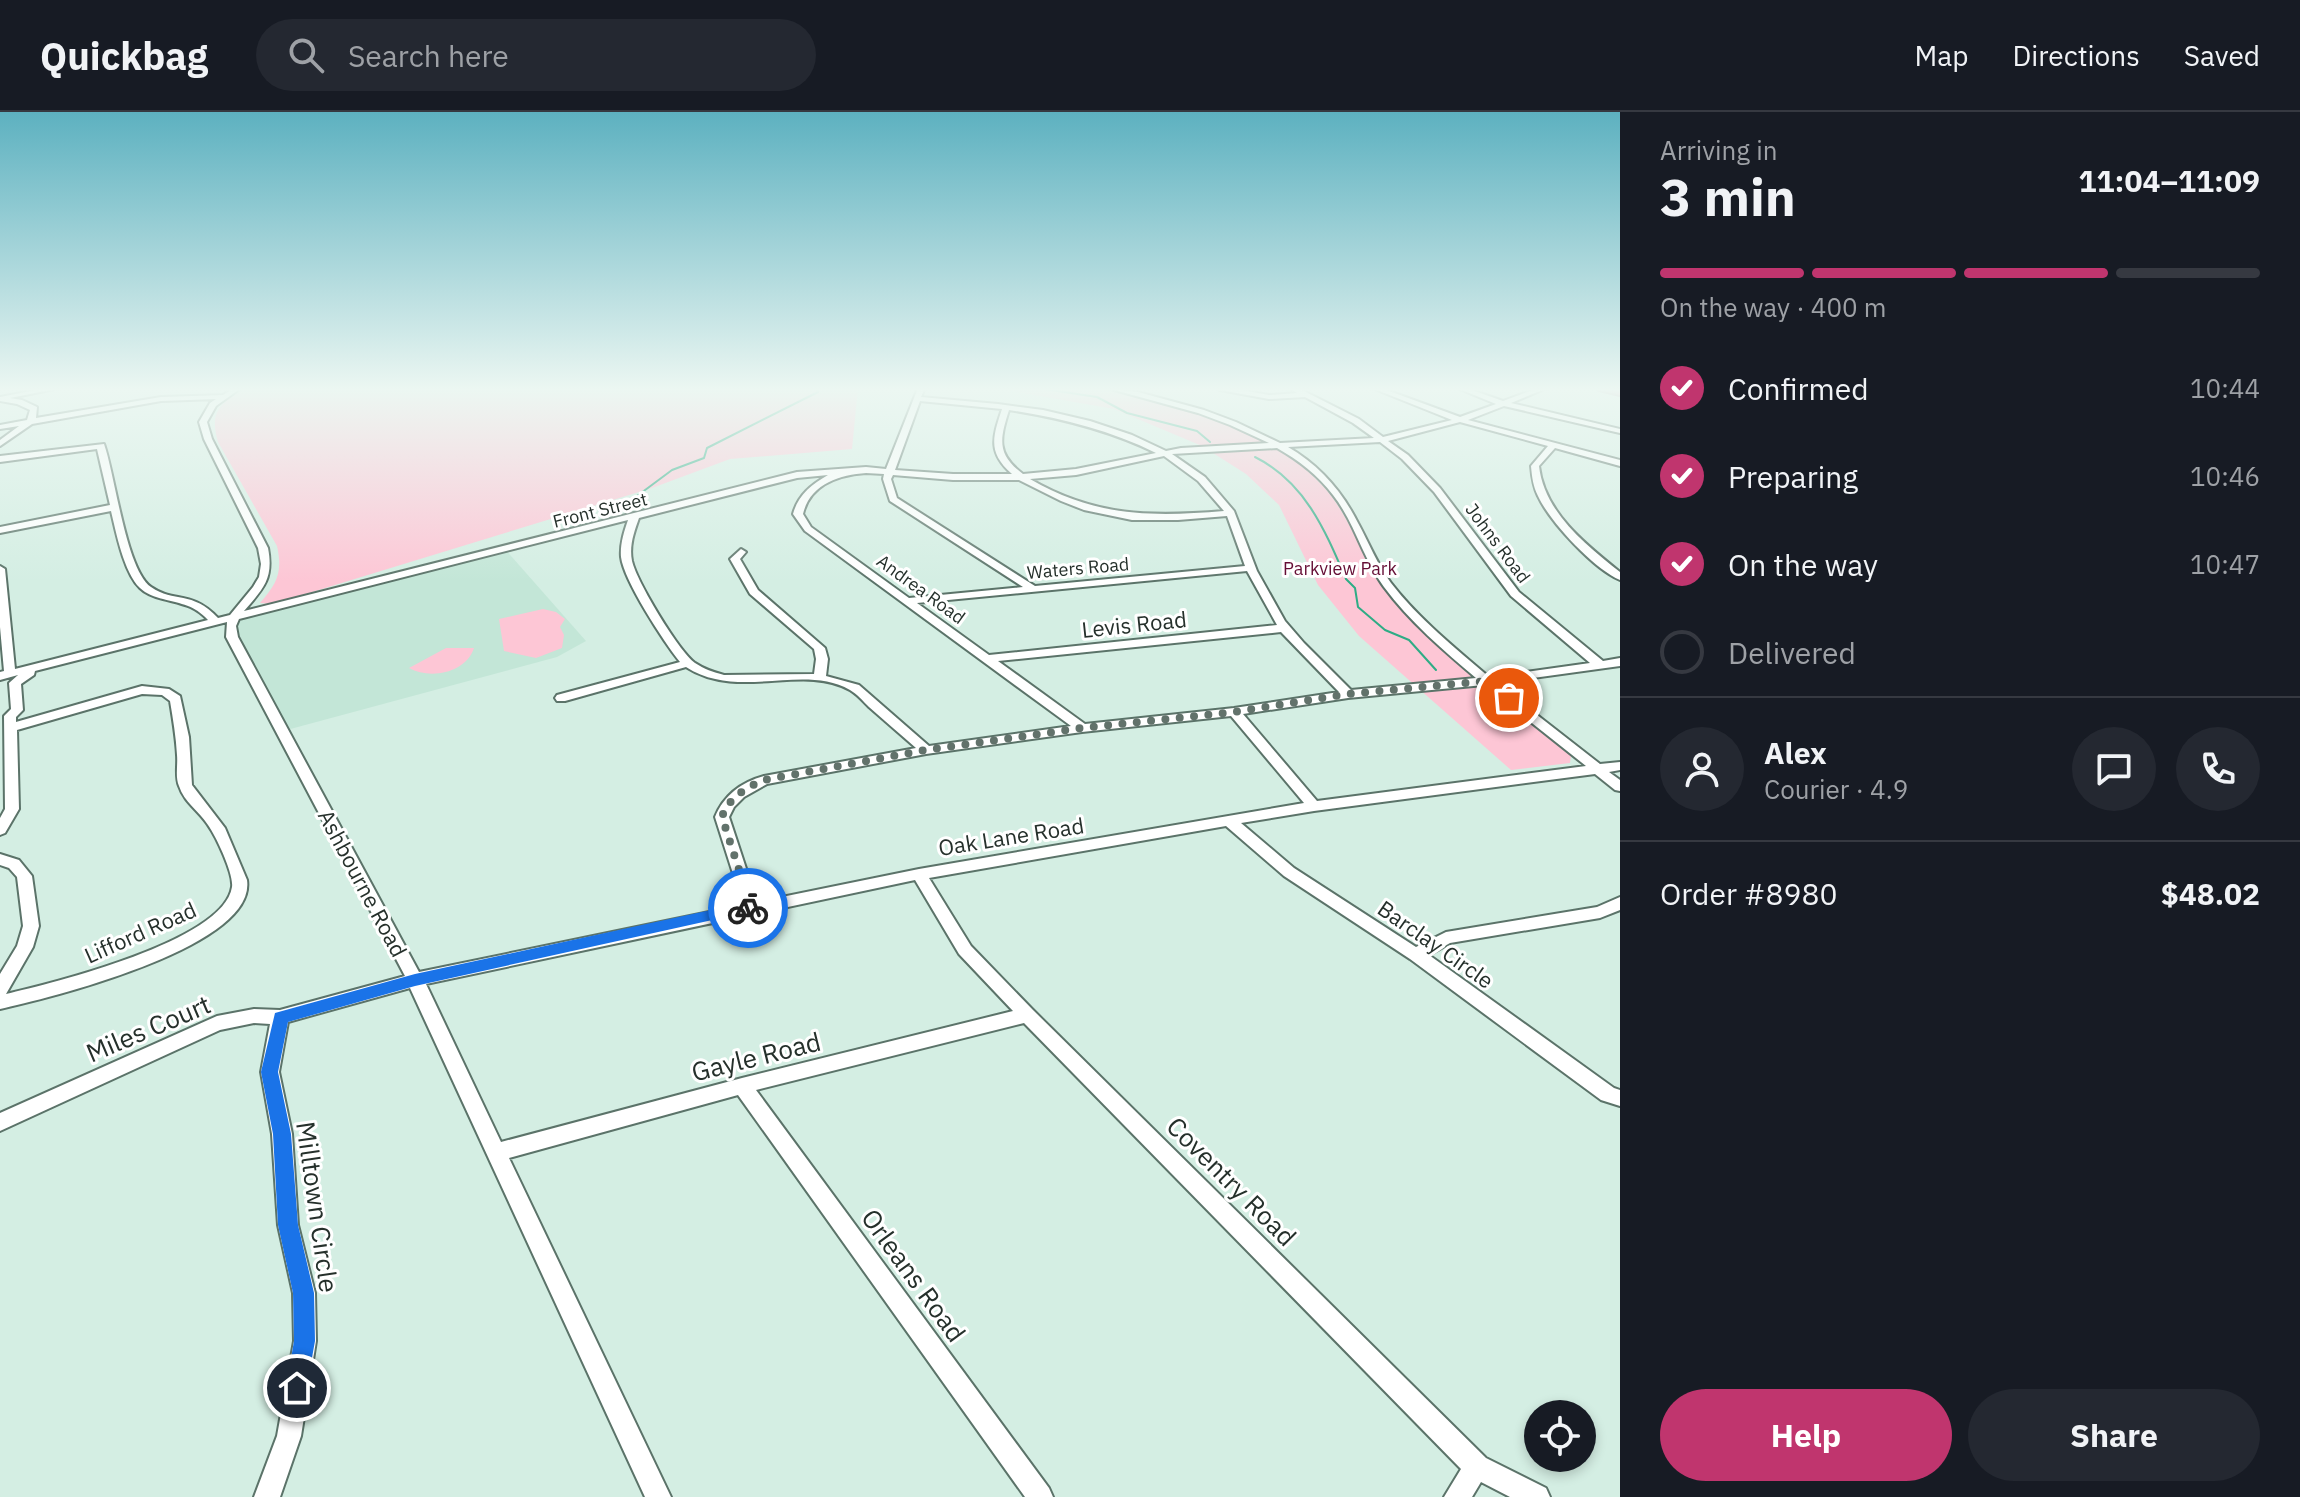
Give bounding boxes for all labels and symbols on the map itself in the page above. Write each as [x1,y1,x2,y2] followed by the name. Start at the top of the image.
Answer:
[550,487,650,533] street label: Front Street
[1460,498,1536,588] street label: Johns Road
[872,549,970,629] street label: Andrea Road
[1026,552,1130,584] street label: Waters Road
[1283,557,1397,580] park label: Parkview Park
[1080,604,1188,644] street label: Levis Road
[1475,664,1543,732] pin
[312,804,414,962] street label: Ashbourne Road
[936,810,1086,862] street label: Oak Lane Road
[708,868,788,948] courier
[1372,893,1500,995] street label: Barclay Circle
[80,894,200,970] street label: Lifford Road
[81,987,215,1069] street label: Miles Court
[688,1024,824,1088] street label: Gayle Road
[1160,1109,1304,1253] street label: Coventry Road
[289,1119,347,1295] street label: Milltown Circle
[854,1202,974,1348] street label: Orleans Road
[263,1354,331,1422] pin

